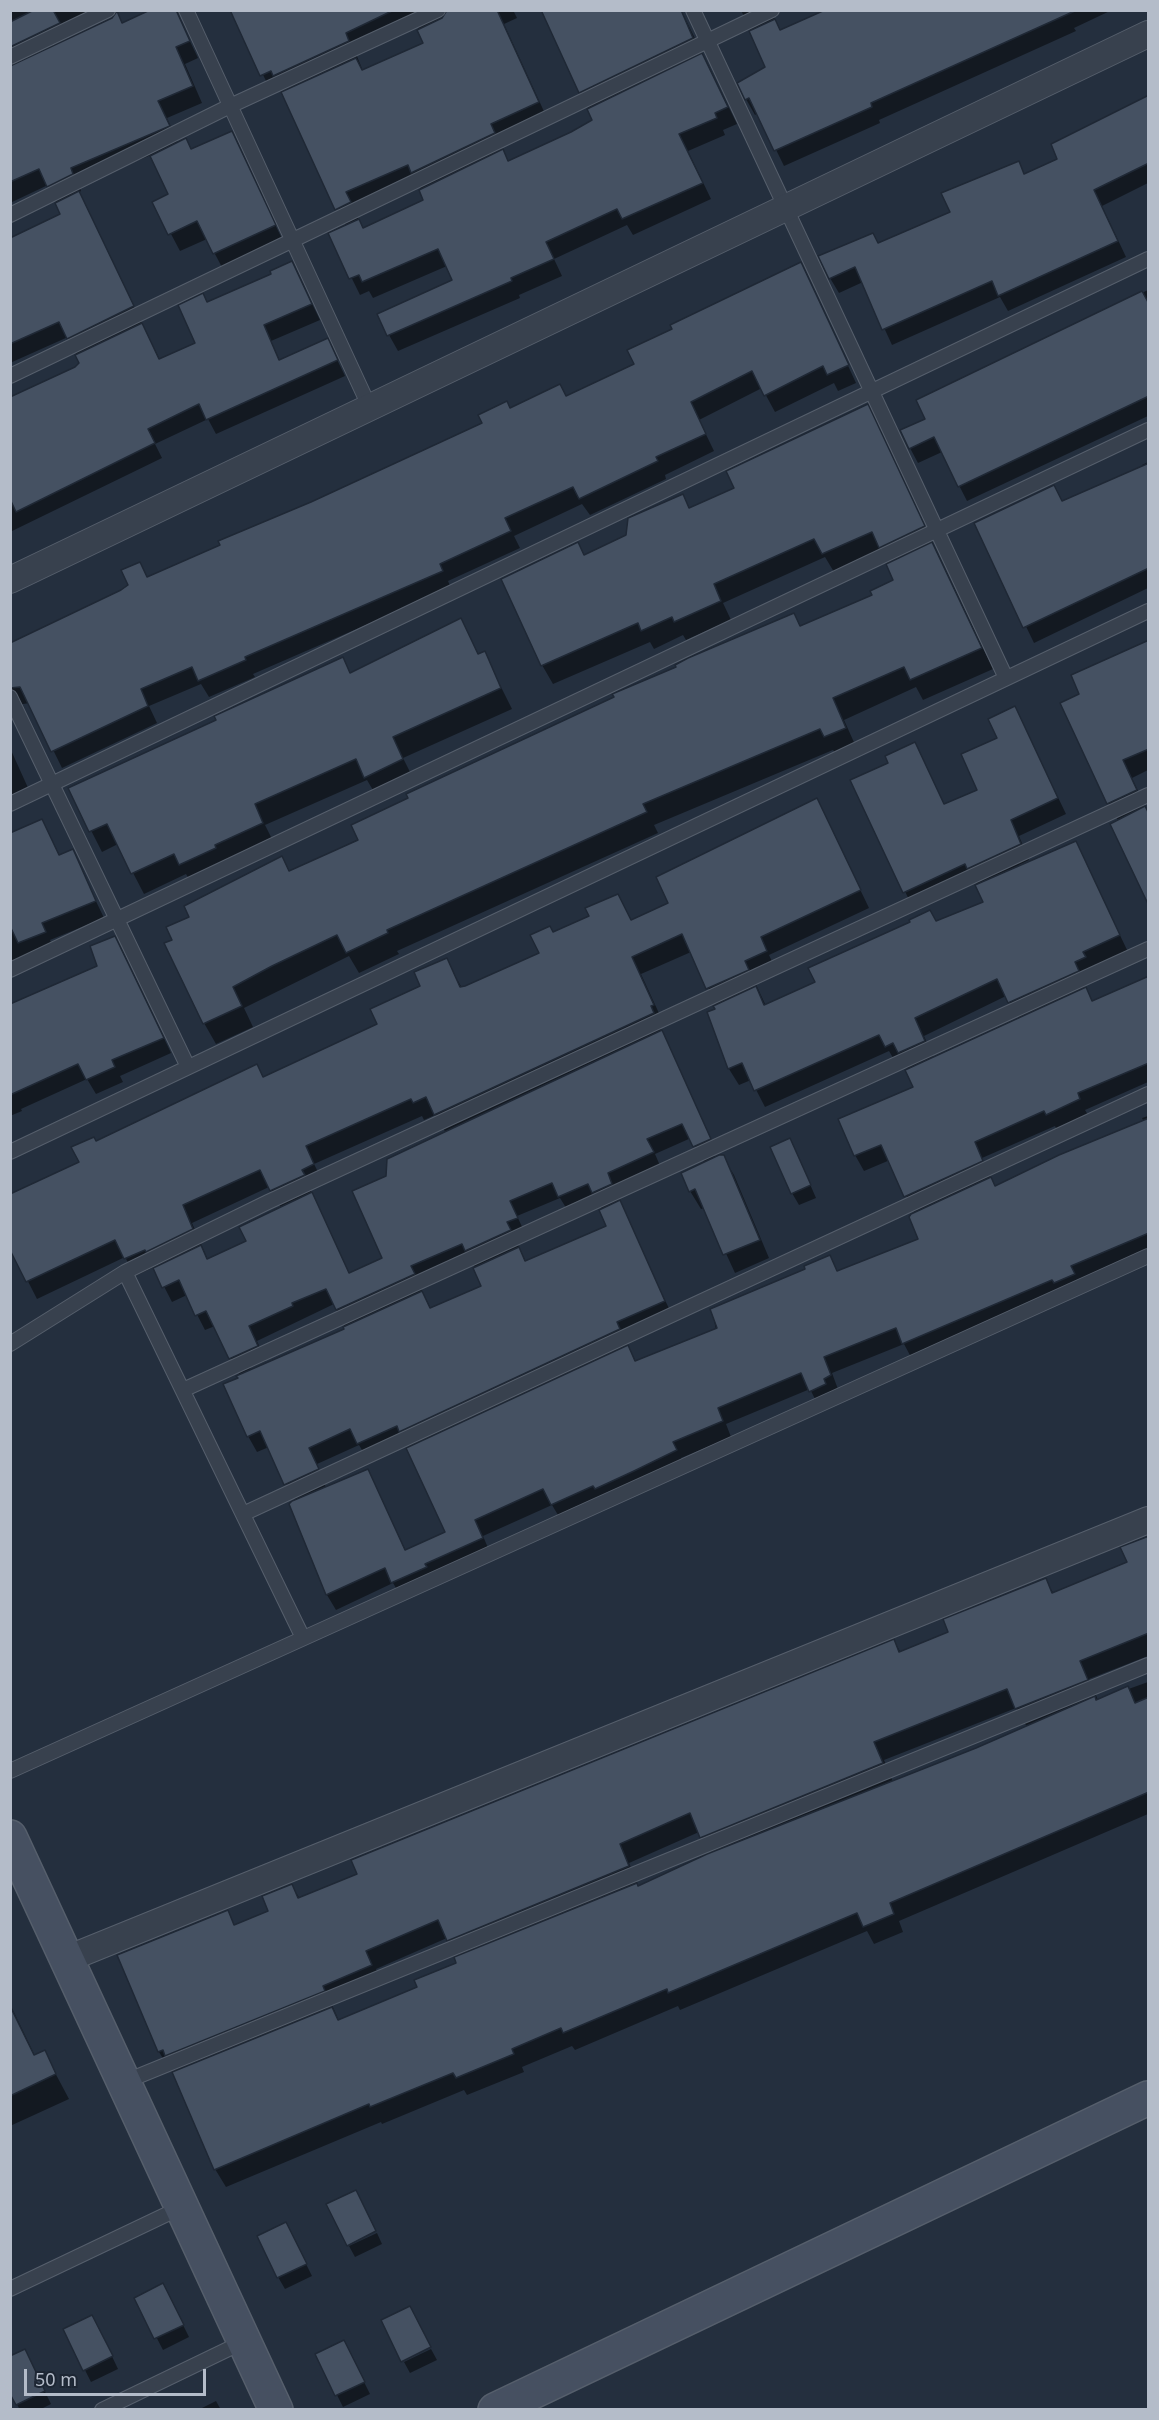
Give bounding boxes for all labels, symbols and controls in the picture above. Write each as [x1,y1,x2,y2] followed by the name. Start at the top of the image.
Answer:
[27,2357,208,2395] scale bar
[35,2367,77,2391] text: 50 m

